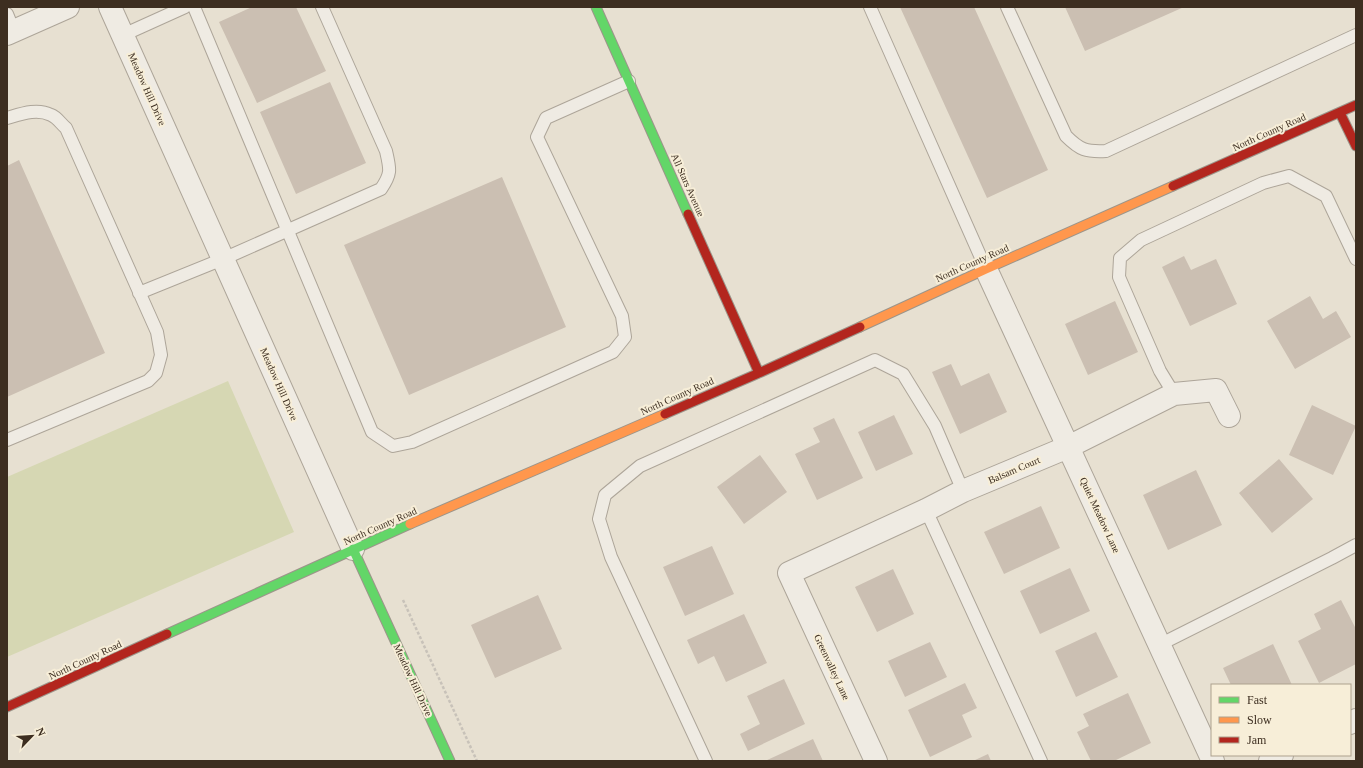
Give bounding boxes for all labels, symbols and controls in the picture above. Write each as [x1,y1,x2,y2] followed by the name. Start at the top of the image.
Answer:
[126,51,168,128] street label: Meadow Hill Drive
[1231,111,1307,153] street label: North County Road
[669,152,707,219] street label: All Stars Avenue
[934,242,1010,284] street label: North County Road
[258,346,300,423] street label: Meadow Hill Drive
[639,375,715,417] street label: North County Road
[986,454,1042,486] street label: Balsam Court
[1078,475,1123,555] street label: Quiet Meadow Lane
[342,505,418,547] street label: North County Road
[812,632,852,702] street label: Greenvalley Lane
[47,638,123,682] street label: North County Road
[391,642,435,718] street label: Meadow Hill Drive
[1211,684,1351,756] legend
[1247,693,1268,707] text: Fast
[1247,713,1272,727] text: Slow
[12,716,52,756] north arrow
[34,726,48,738] text: N
[1247,733,1267,747] text: Jam

